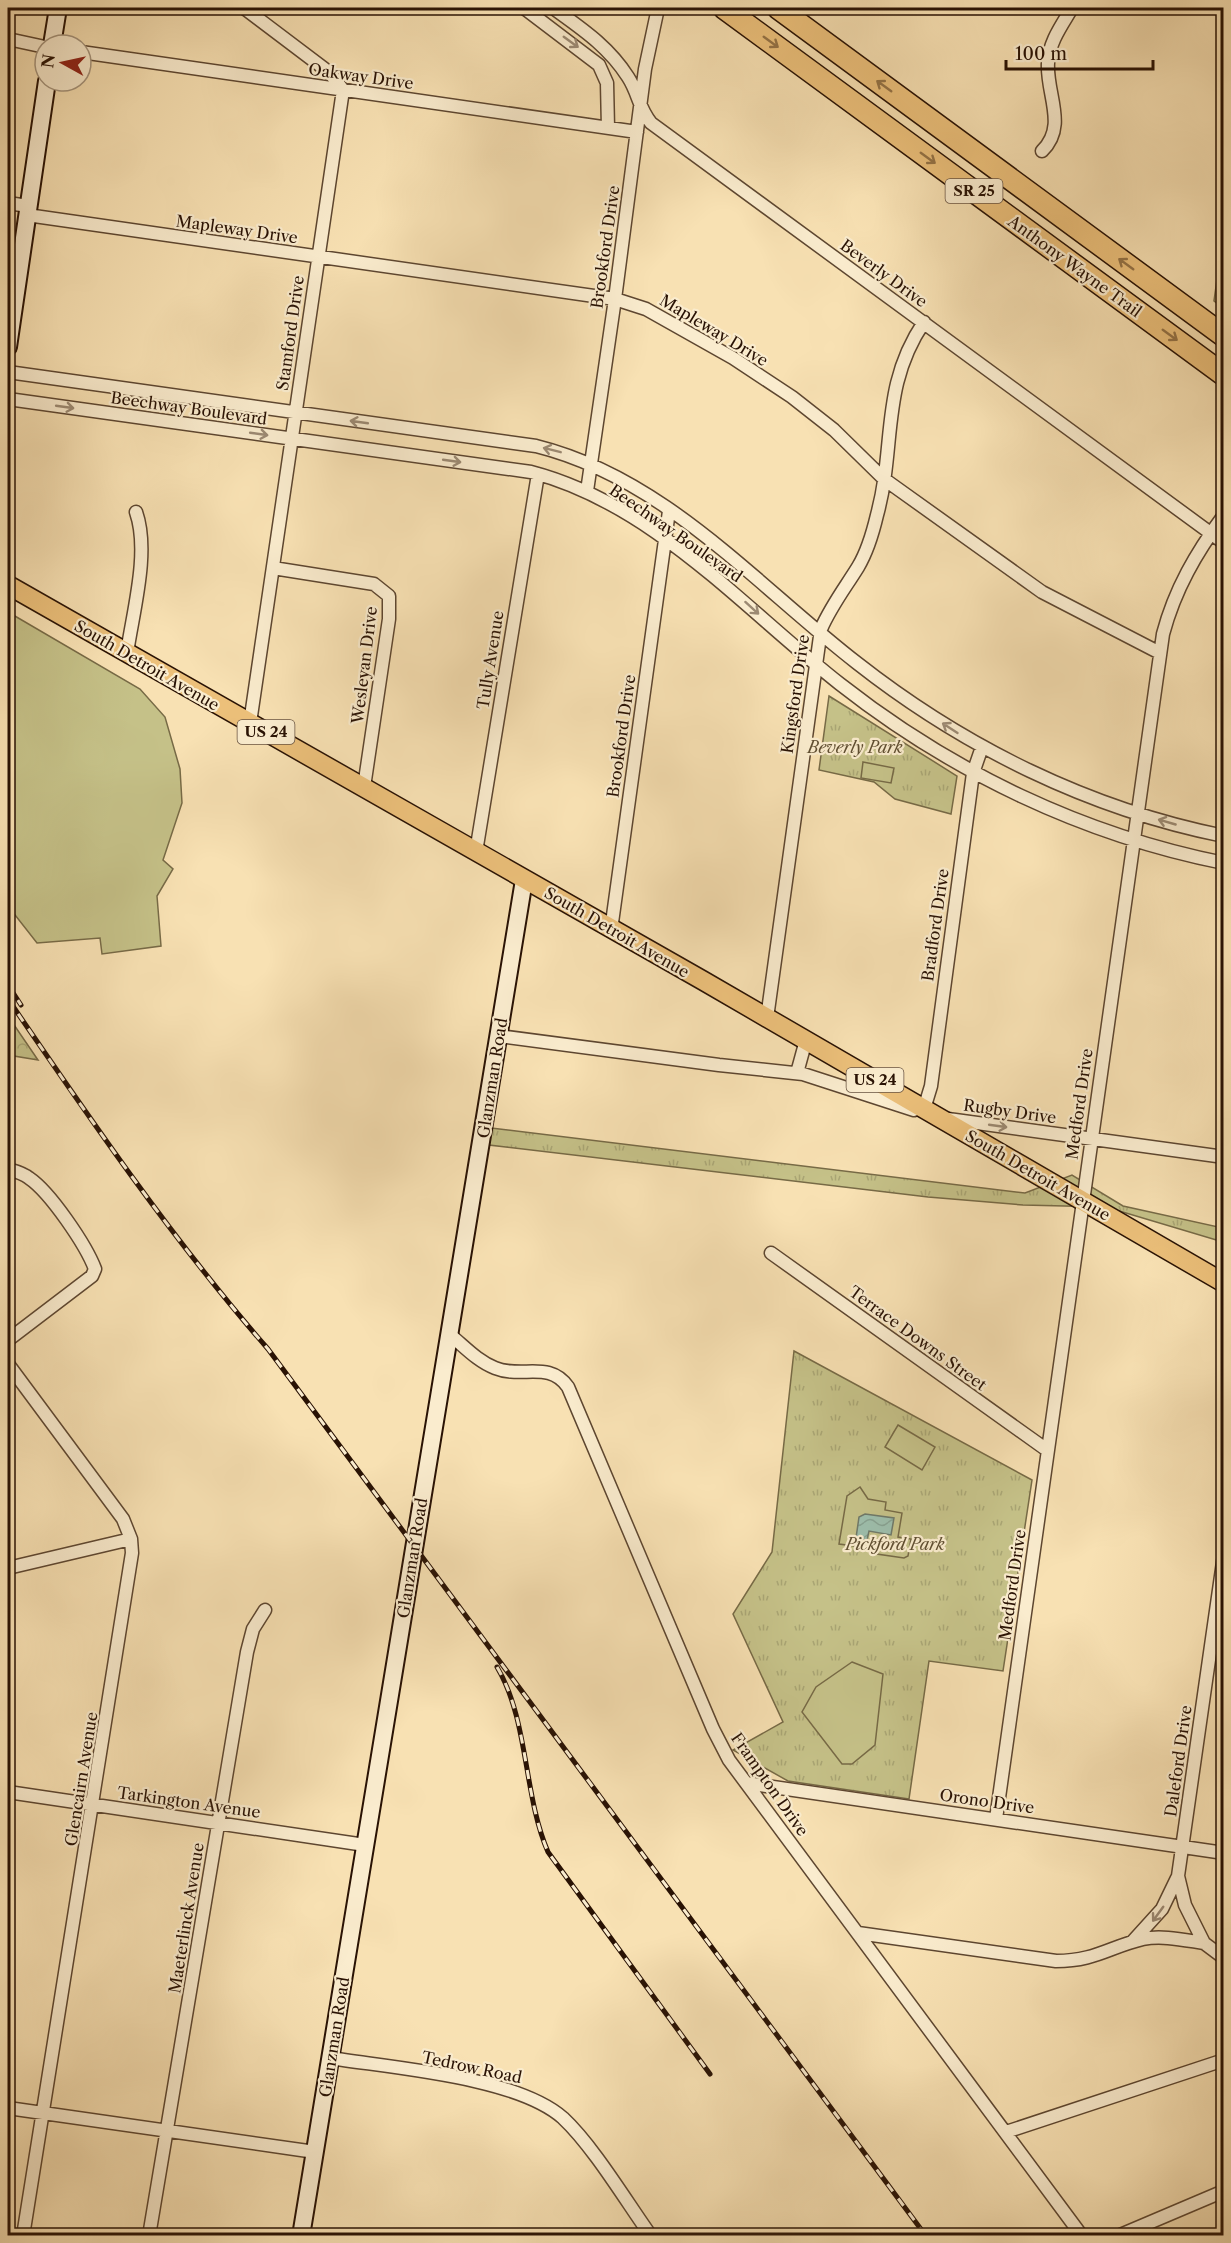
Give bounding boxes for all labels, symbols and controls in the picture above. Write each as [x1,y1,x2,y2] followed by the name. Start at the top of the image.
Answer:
[33,33,93,93] north arrow
[1006,33,1153,71] scale bar
[563,36,579,49] one-way arrow
[762,36,778,48] one-way arrow
[1015,43,1067,65] text: 100 m
[37,53,59,69] text: N
[307,59,415,93] street label: Oakway Drive
[877,79,893,92] one-way arrow
[919,151,935,164] one-way arrow
[946,179,1002,203] road number: SR 25
[586,184,624,310] street label: Brookford Drive
[1003,210,1146,321] street label: Anthony Wayne Trail
[175,211,299,247] street label: Mapleway Drive
[837,235,931,311] street label: Beverly Drive
[1118,257,1134,270] one-way arrow
[272,274,308,392] street label: Stamford Drive
[656,290,772,370] street label: Mapleway Drive
[1161,329,1177,341] one-way arrow
[110,387,269,429] street label: Beechway Boulevard
[55,402,75,413] one-way arrow
[349,416,369,427] one-way arrow
[248,429,268,440] one-way arrow
[542,443,561,455] one-way arrow
[441,456,461,467] one-way arrow
[606,480,747,587] street label: Beechway Boulevard
[744,601,759,615] one-way arrow
[347,605,381,726] street label: Wesleyan Drive
[472,609,508,711] street label: Tully Avenue
[71,615,223,715] street label: South Detroit Avenue
[777,633,813,755] street label: Kingsford Drive
[602,673,640,799] street label: Brookford Drive
[238,720,294,744] road number: US 24
[942,722,959,734] one-way arrow
[805,737,903,757] park label: Beverly Park
[1158,816,1177,827] one-way arrow
[917,867,953,983] street label: Bradford Drive
[541,882,693,982] street label: South Detroit Avenue
[473,1016,511,1140] street label: Glanzman Road
[1061,1047,1097,1161] street label: Medford Drive
[846,1068,904,1092] road number: US 24
[962,1095,1058,1127] street label: Rugby Drive
[987,1120,1007,1131] one-way arrow
[962,1125,1114,1225] street label: South Detroit Avenue
[845,1281,991,1395] street label: Terrace Downs Street
[393,1496,431,1620] street label: Glanzman Road
[994,1528,1030,1642] street label: Medford Drive
[844,1534,945,1554] park label: Pickford Park
[1160,1704,1196,1818] street label: Daleford Drive
[61,1710,101,1848] street label: Glencairn Avenue
[727,1728,813,1840] street label: Frampton Drive
[116,1782,262,1822] street label: Tarkington Avenue
[938,1784,1036,1818] street label: Orono Drive
[164,1841,208,1995] street label: Maeterlinck Avenue
[1151,1906,1164,1922] one-way arrow
[315,1975,353,2099] street label: Glanzman Road
[420,2047,524,2087] street label: Tedrow Road

